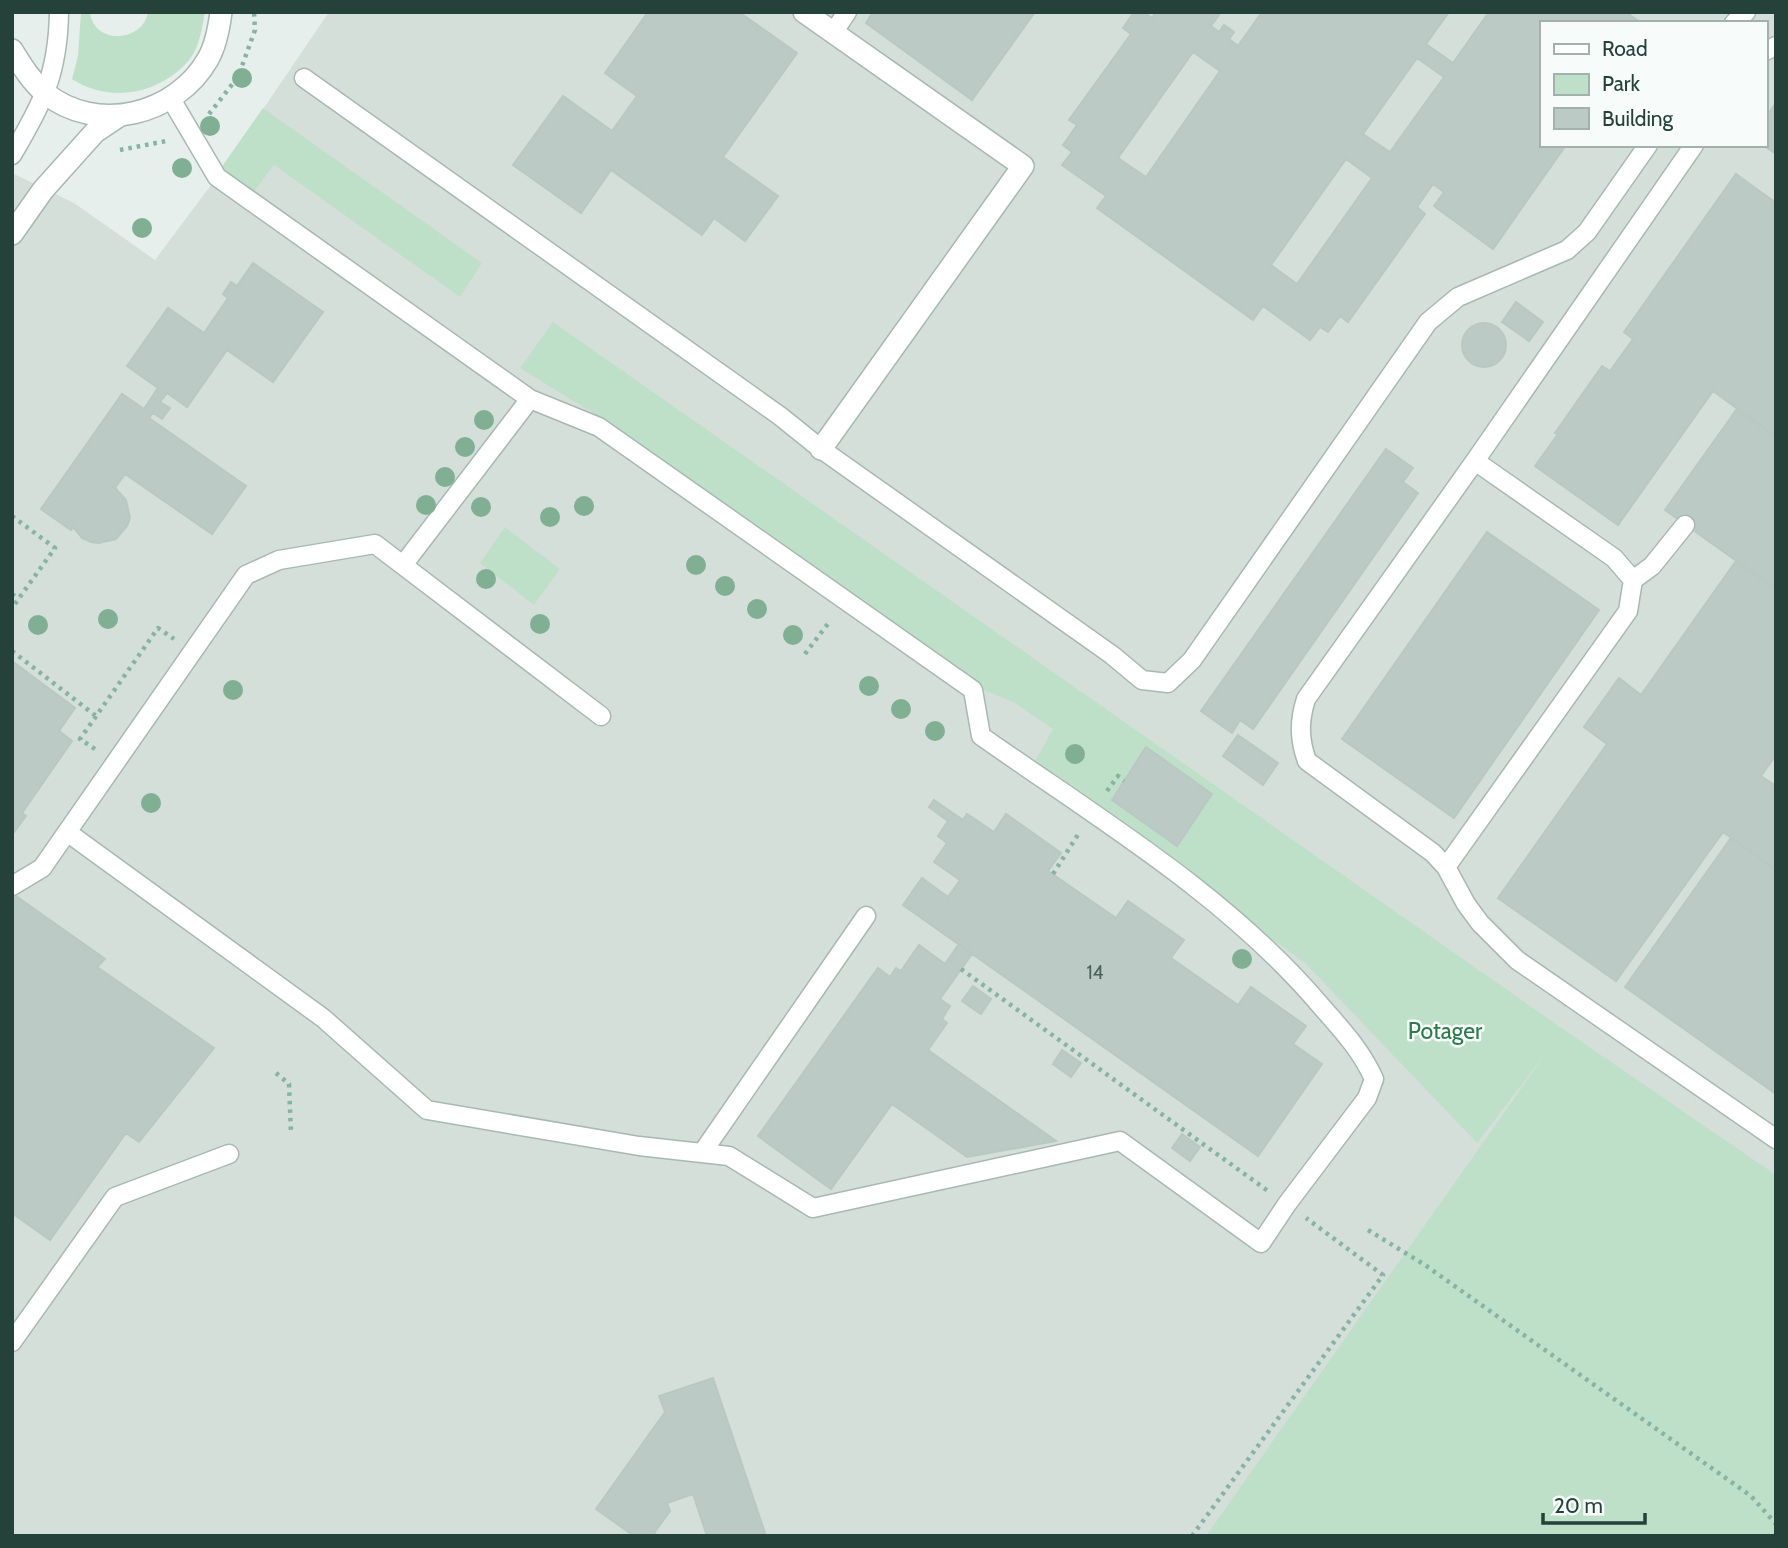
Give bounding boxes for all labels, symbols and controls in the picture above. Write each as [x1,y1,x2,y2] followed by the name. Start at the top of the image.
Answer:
[1540,21,1767,147] legend
[1602,36,1648,61] text: Road
[1602,71,1640,96] text: Park
[1602,106,1674,131] text: Building
[1086,961,1104,984] house number: 14
[1408,1017,1483,1045] park label: Potager
[1543,1482,1644,1526] scale bar
[1554,1493,1603,1518] text: 20 m

